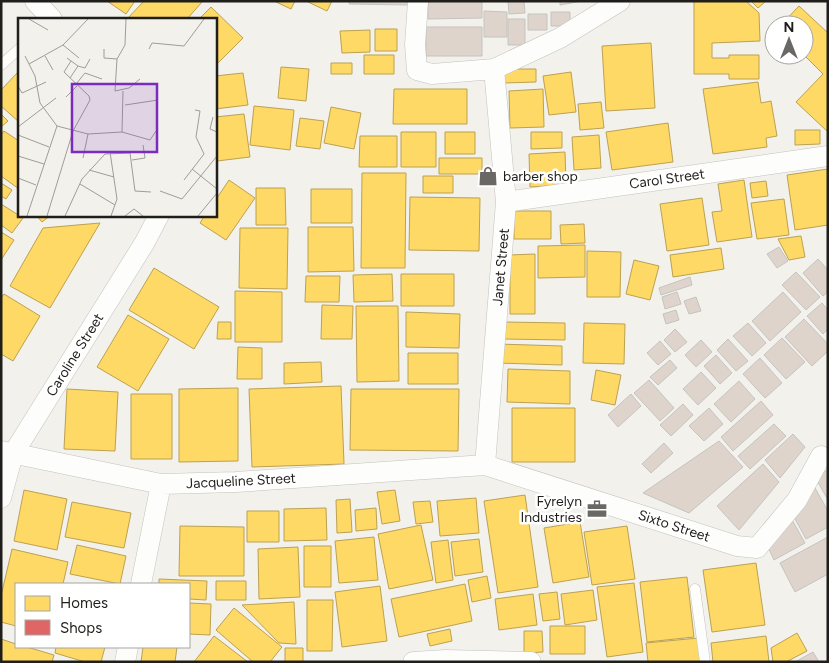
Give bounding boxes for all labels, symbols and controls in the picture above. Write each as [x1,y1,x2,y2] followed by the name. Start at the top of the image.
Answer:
[764,15,814,65] north arrow
[18,18,216,216] inset map
[784,19,794,36] text: N
[477,165,499,187] shop icon: barber shop
[628,165,706,193] street label: Carol Street
[503,168,578,185] place label: barber shop
[489,228,513,306] street label: Janet Street
[43,310,107,400] street label: Caroline Street
[186,470,296,492] street label: Jacqueline Street
[520,493,582,526] place label: Fyrelyn Industries
[586,498,608,520] office icon: Fyrelyn Industries
[636,506,712,546] street label: Sixto Street
[15,583,190,648] legend
[60,594,108,612] text: Homes
[60,619,102,637] text: Shops

